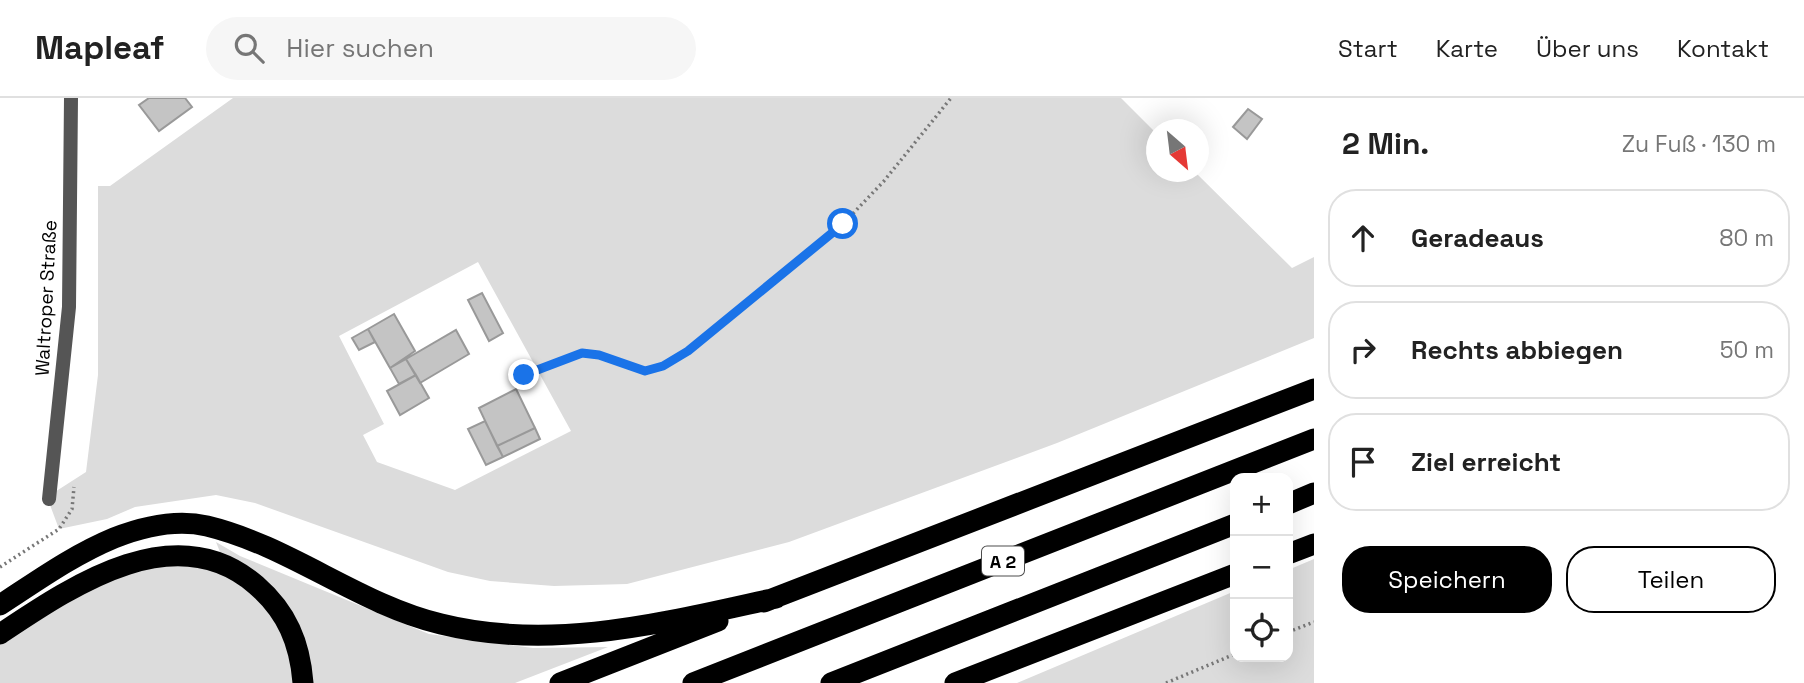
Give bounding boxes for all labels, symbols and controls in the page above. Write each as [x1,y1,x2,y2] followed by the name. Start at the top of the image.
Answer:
[206,17,696,80] search box
[35,27,164,69] text: Mapleaf
[230,29,268,67] icon: search
[286,31,434,65] text: Hier suchen
[1338,33,1398,64] text: Start
[1436,33,1498,64] text: Karte
[1536,33,1639,64] text: Über uns
[1677,33,1769,64] text: Kontakt
[1146,119,1209,182] north arrow
[1342,124,1429,163] text: 2 Min.
[1622,129,1776,159] text: Zu Fuß · 130 m
[827,208,858,239] route start
[29,219,63,377] street label: Waltroper Straße
[1344,219,1382,257] icon: ahead
[1411,221,1544,255] text: Geradeaus
[1719,223,1774,253] text: 80 m
[1344,331,1382,369] icon: right
[1411,333,1623,367] text: Rechts abbiegen
[1720,335,1774,365] text: 50 m
[508,359,539,390] route end
[1344,443,1382,481] icon: arrive
[1411,445,1561,479] text: Ziel erreicht
[1230,473,1293,662] map controls
[1230,473,1293,536] button: +
[1230,536,1293,599] button: −
[982,546,1024,575] road number: A 2
[1342,546,1552,613] button: Speichern
[1566,546,1776,613] button: Teilen
[1230,599,1293,662] button: locate

